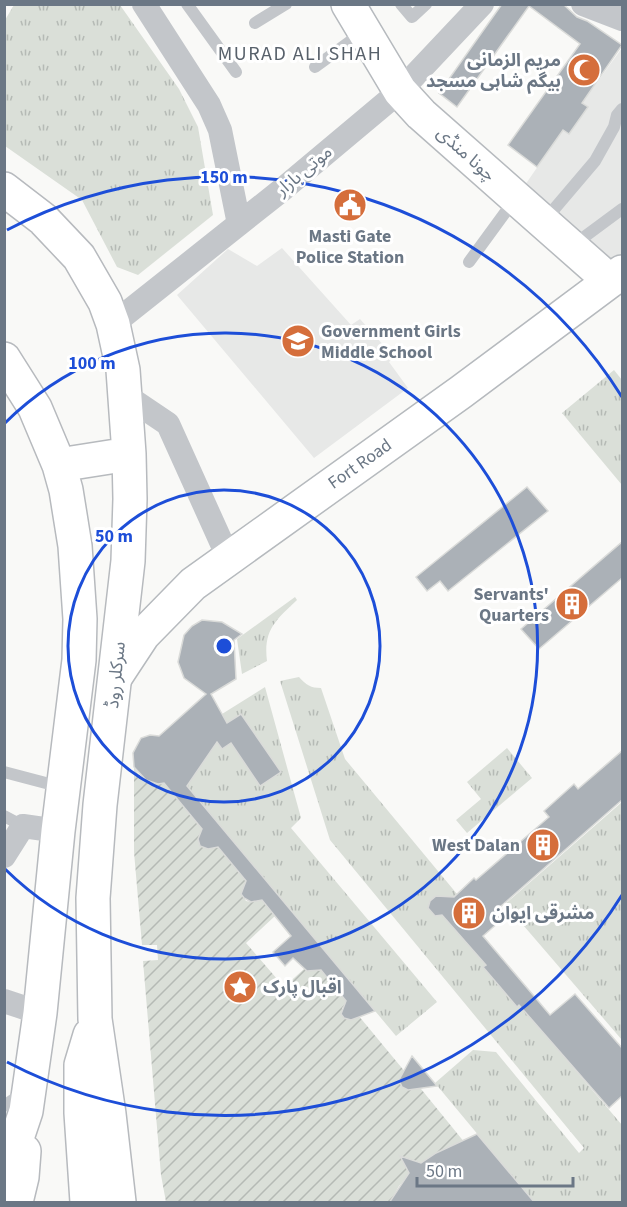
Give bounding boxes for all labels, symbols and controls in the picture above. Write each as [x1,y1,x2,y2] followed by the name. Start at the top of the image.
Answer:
[218,40,382,68] district label: MURAD ALI SHAH
[426,48,561,94] place label: مریم الزمانی بیگم شاہی مسجد
[566,52,602,88] mosque icon: مریم الزمانی بیگم شاہی مسجد
[431,121,501,187] street label: چونا منڈی
[269,140,338,203] street label: موتی بازار
[200,165,248,190] text: 150 m
[332,187,368,223] public building icon: Masti Gate Police Station
[296,224,404,270] place label: Masti Gate Police Station
[321,319,461,365] place label: Government Girls Middle School
[280,323,316,359] school or university icon: Government Girls Middle School
[68,351,116,376] text: 100 m
[323,433,397,495] street label: Fort Road
[95,524,133,549] text: 50 m
[473,582,549,628] place label: Servants' Quarters
[554,586,590,622] building icon: Servants' Quarters
[214,636,234,656] centre of rings
[100,640,132,710] street label: سرکلر روڈ
[525,827,561,863] building icon: West Dalan
[432,833,520,858] place label: West Dalan
[451,895,487,931] building icon: مشرقی ایوان
[492,901,595,926] place label: مشرقی ایوان
[222,969,258,1005] place icon: اقبال پارک
[263,975,342,1000] place label: اقبال پارک
[417,1150,573,1188] scale bar
[426,1159,462,1184] text: 50 m

